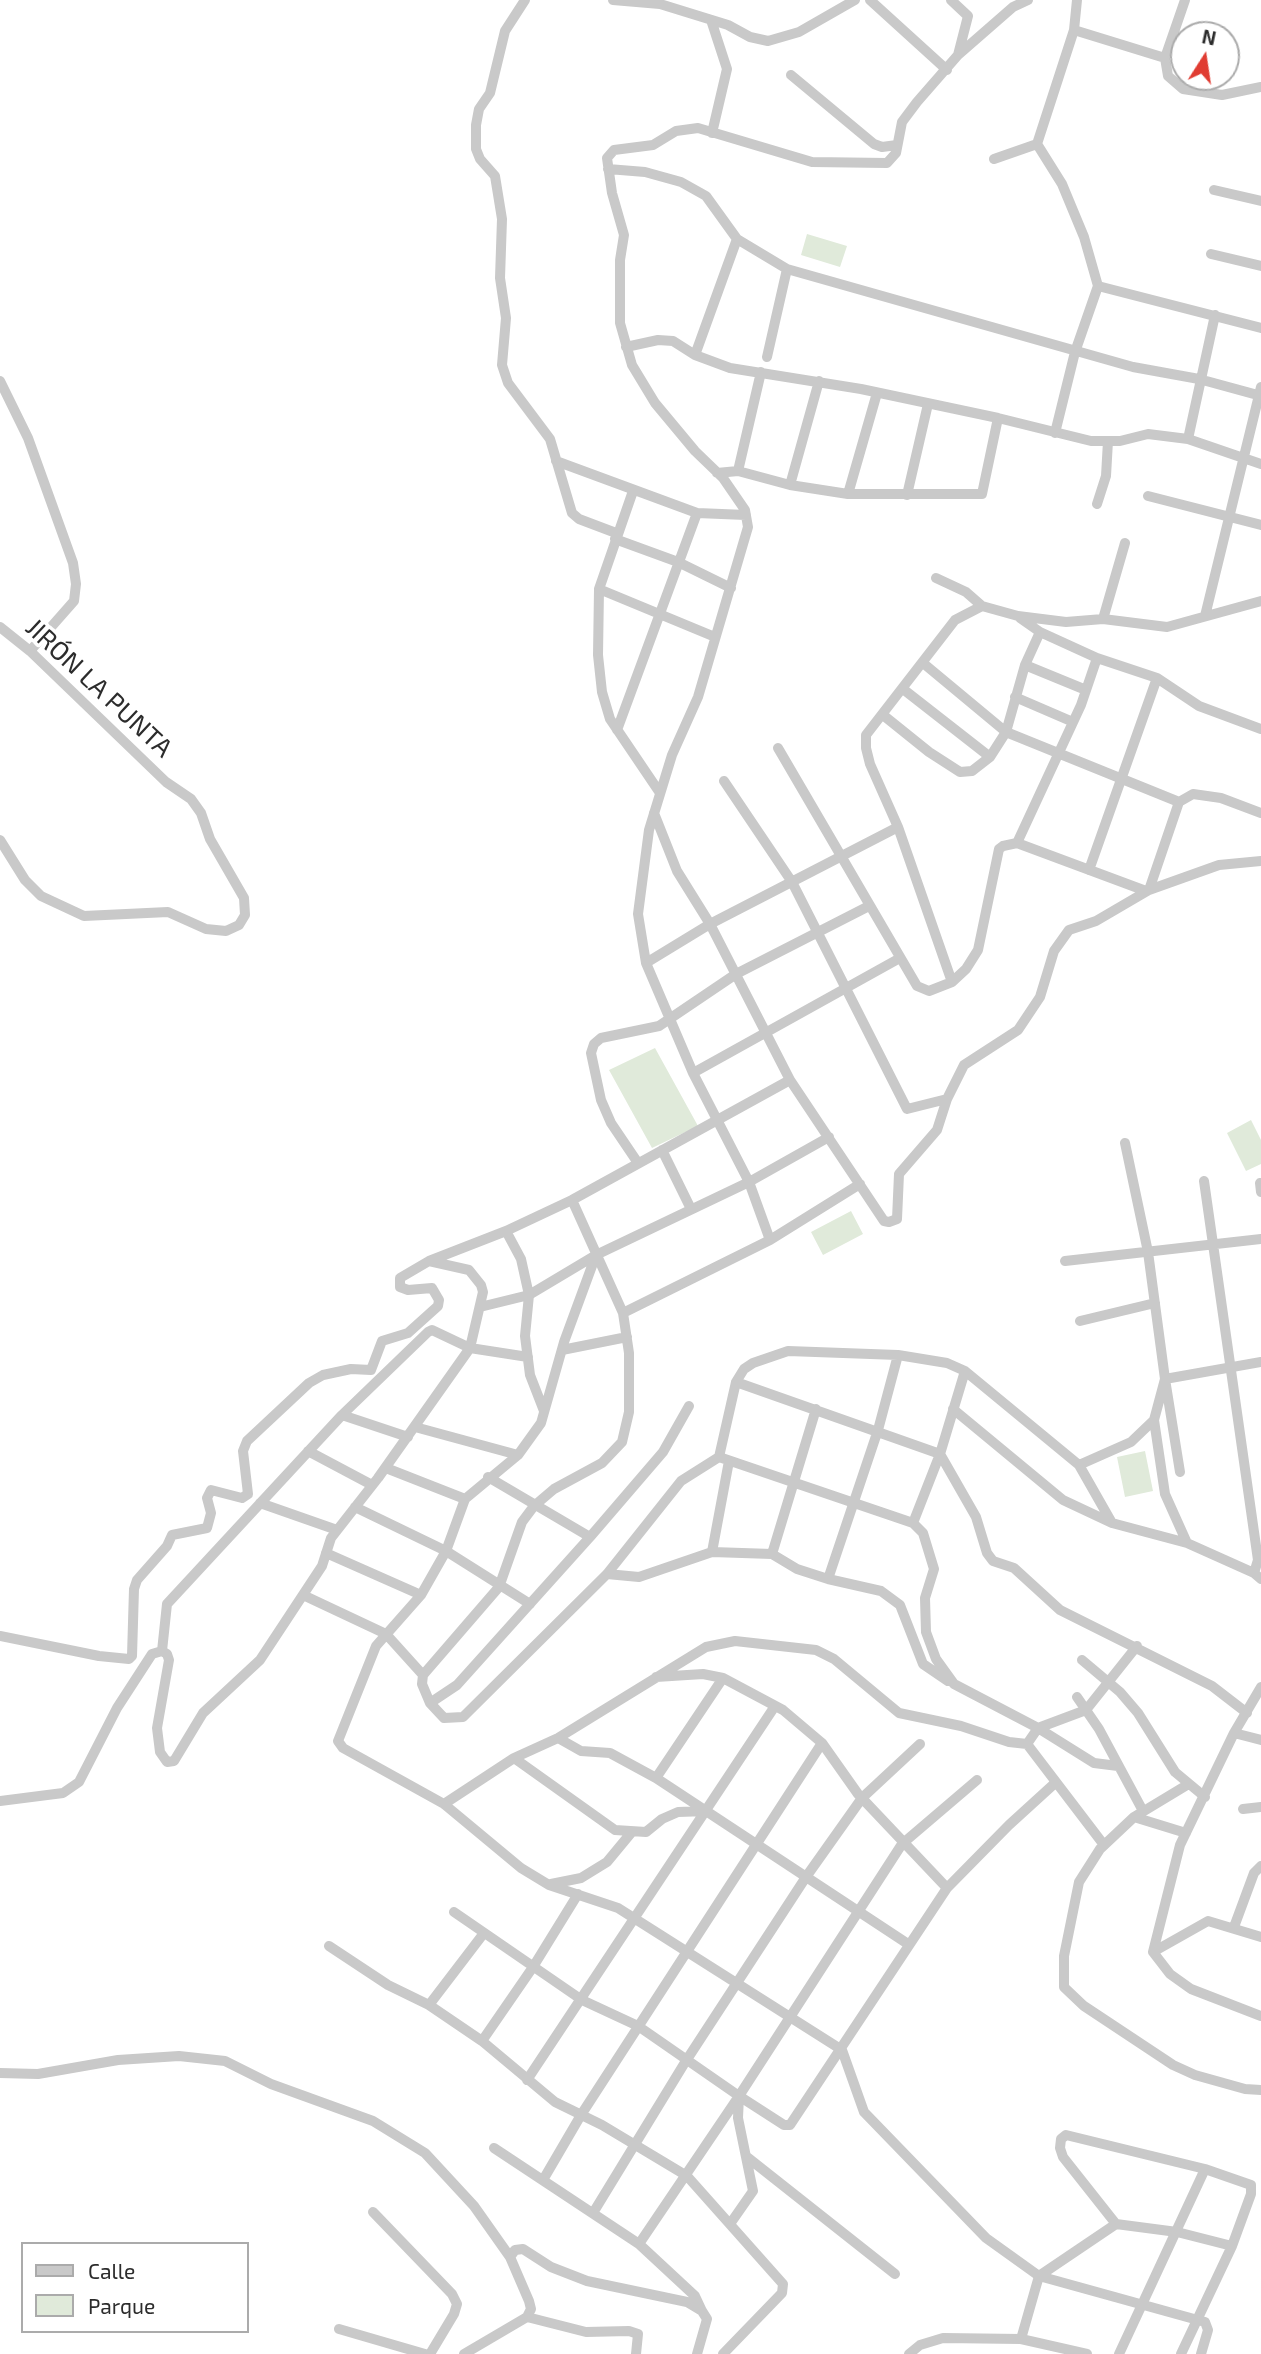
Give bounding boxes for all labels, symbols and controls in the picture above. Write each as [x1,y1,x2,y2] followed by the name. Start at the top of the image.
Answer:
[1170,21,1240,91] north arrow
[1200,24,1218,50] text: N
[19,612,179,764] street label: JIRÓN LA PUNTA
[21,2242,248,2333] legend
[88,2258,135,2283] text: Calle
[88,2293,155,2318] text: Parque

